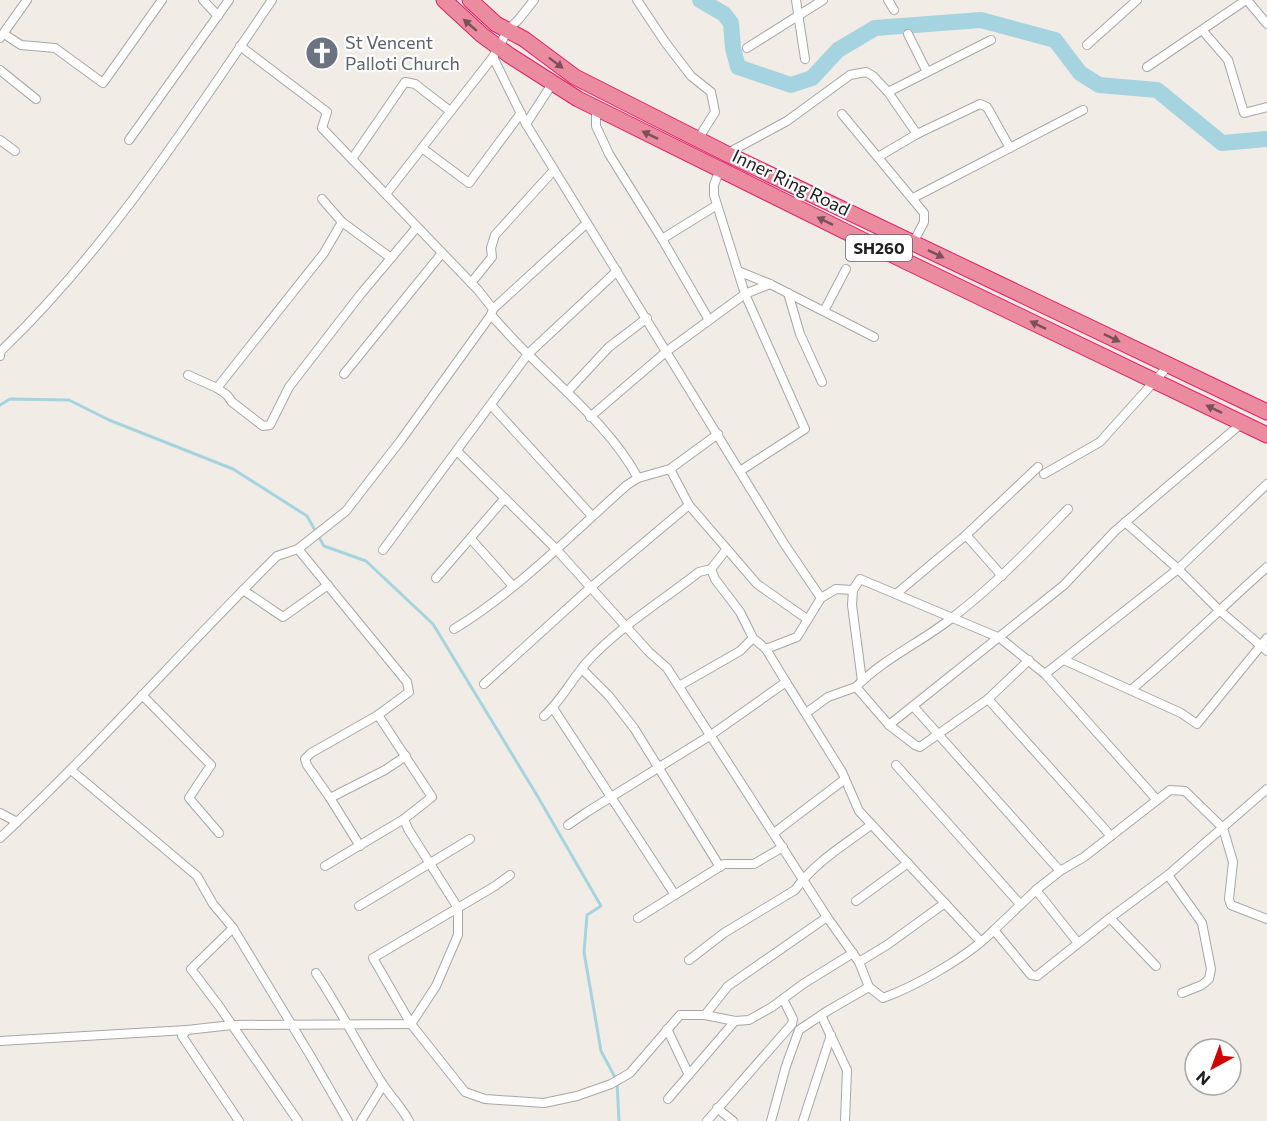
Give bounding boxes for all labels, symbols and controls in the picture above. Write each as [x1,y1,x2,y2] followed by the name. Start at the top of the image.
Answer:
[463,19,478,32] one-way arrow
[345,31,460,74] place label: St Vencent Palloti Church
[304,35,340,71] church icon: St Vencent Palloti Church
[548,57,564,69] one-way arrow
[642,130,659,140] one-way arrow
[729,144,854,220] street label: Inner Ring Road
[817,217,834,226] one-way arrow
[846,235,912,261] road number: SH260
[928,250,945,259] one-way arrow
[1030,321,1047,330] one-way arrow
[1104,334,1121,343] one-way arrow
[1206,405,1223,414] one-way arrow
[1183,1037,1243,1097] north arrow
[1192,1068,1214,1090] text: N

